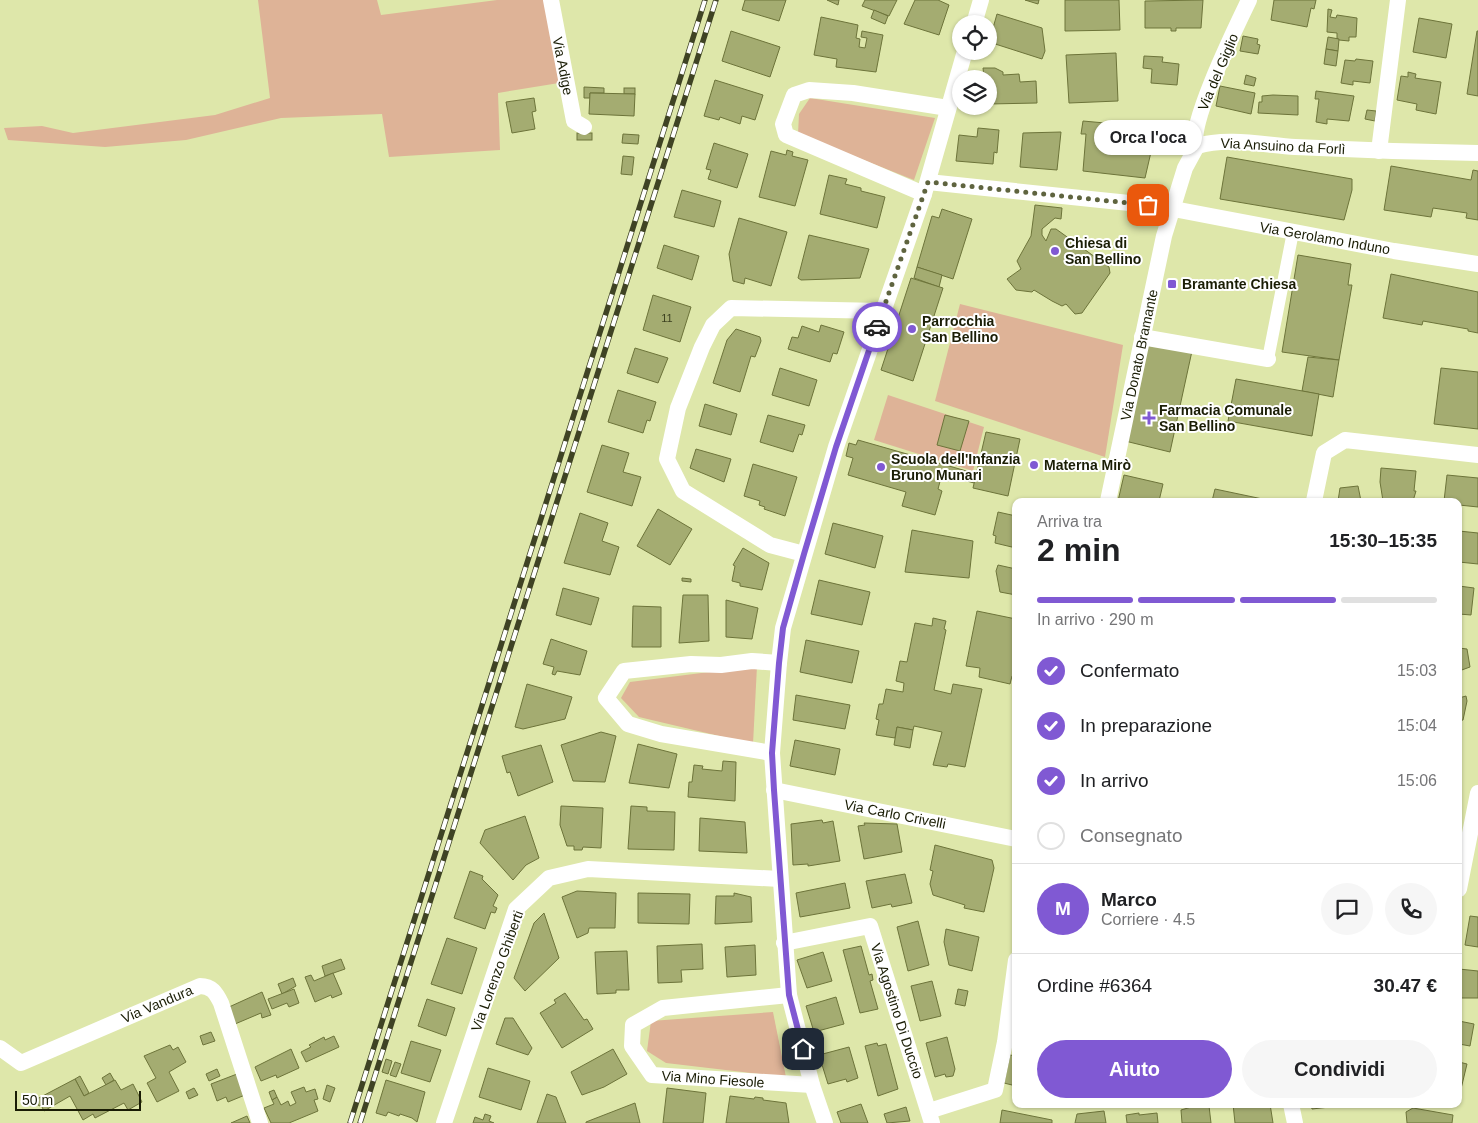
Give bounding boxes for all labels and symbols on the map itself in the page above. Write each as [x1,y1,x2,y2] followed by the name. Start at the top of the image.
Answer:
[1195,31,1242,113] street label: Via del Giglio
[550,36,577,97] street label: Via Adige
[1094,120,1202,155] callout: Orca l'oca
[1220,135,1346,157] street label: Via Ansuino da Forlì
[1127,184,1169,226] pin
[1259,219,1392,257] street label: Via Gerolamo Induno
[1065,235,1141,267] place label: Chiesa di San Bellino
[1049,245,1061,257] marker: Chiesa di San Bellino
[1182,276,1297,292] place label: Bramante Chiesa
[1166,278,1178,290] marker: Bramante Chiesa
[1117,288,1161,422] street label: Via Donato Bramante
[852,302,902,352] courier
[661,312,673,324] house number: 11
[922,313,998,345] place label: Parrocchia San Bellino
[906,323,918,335] marker: Parrocchia San Bellino
[1159,402,1292,434] place label: Farmacia Comunale San Bellino
[1143,412,1155,424] marker: Farmacia Comunale San Bellino
[891,451,1021,483] place label: Scuola dell'Infanzia Bruno Munari
[1044,457,1131,473] place label: Materna Mirò
[1028,459,1040,471] marker: Materna Mirò
[875,461,887,473] marker: Scuola dell'Infanzia Bruno Munari
[843,796,947,832] street label: Via Carlo Crivelli
[468,908,526,1034] street label: Via Lorenzo Ghiberti
[868,941,927,1081] street label: Via Agostino Di Duccio
[119,982,195,1026] street label: Via Vandura
[782,1028,824,1070] pin
[661,1067,765,1091] street label: Via Mino Fiesole
[15,1088,141,1111] scale bar

